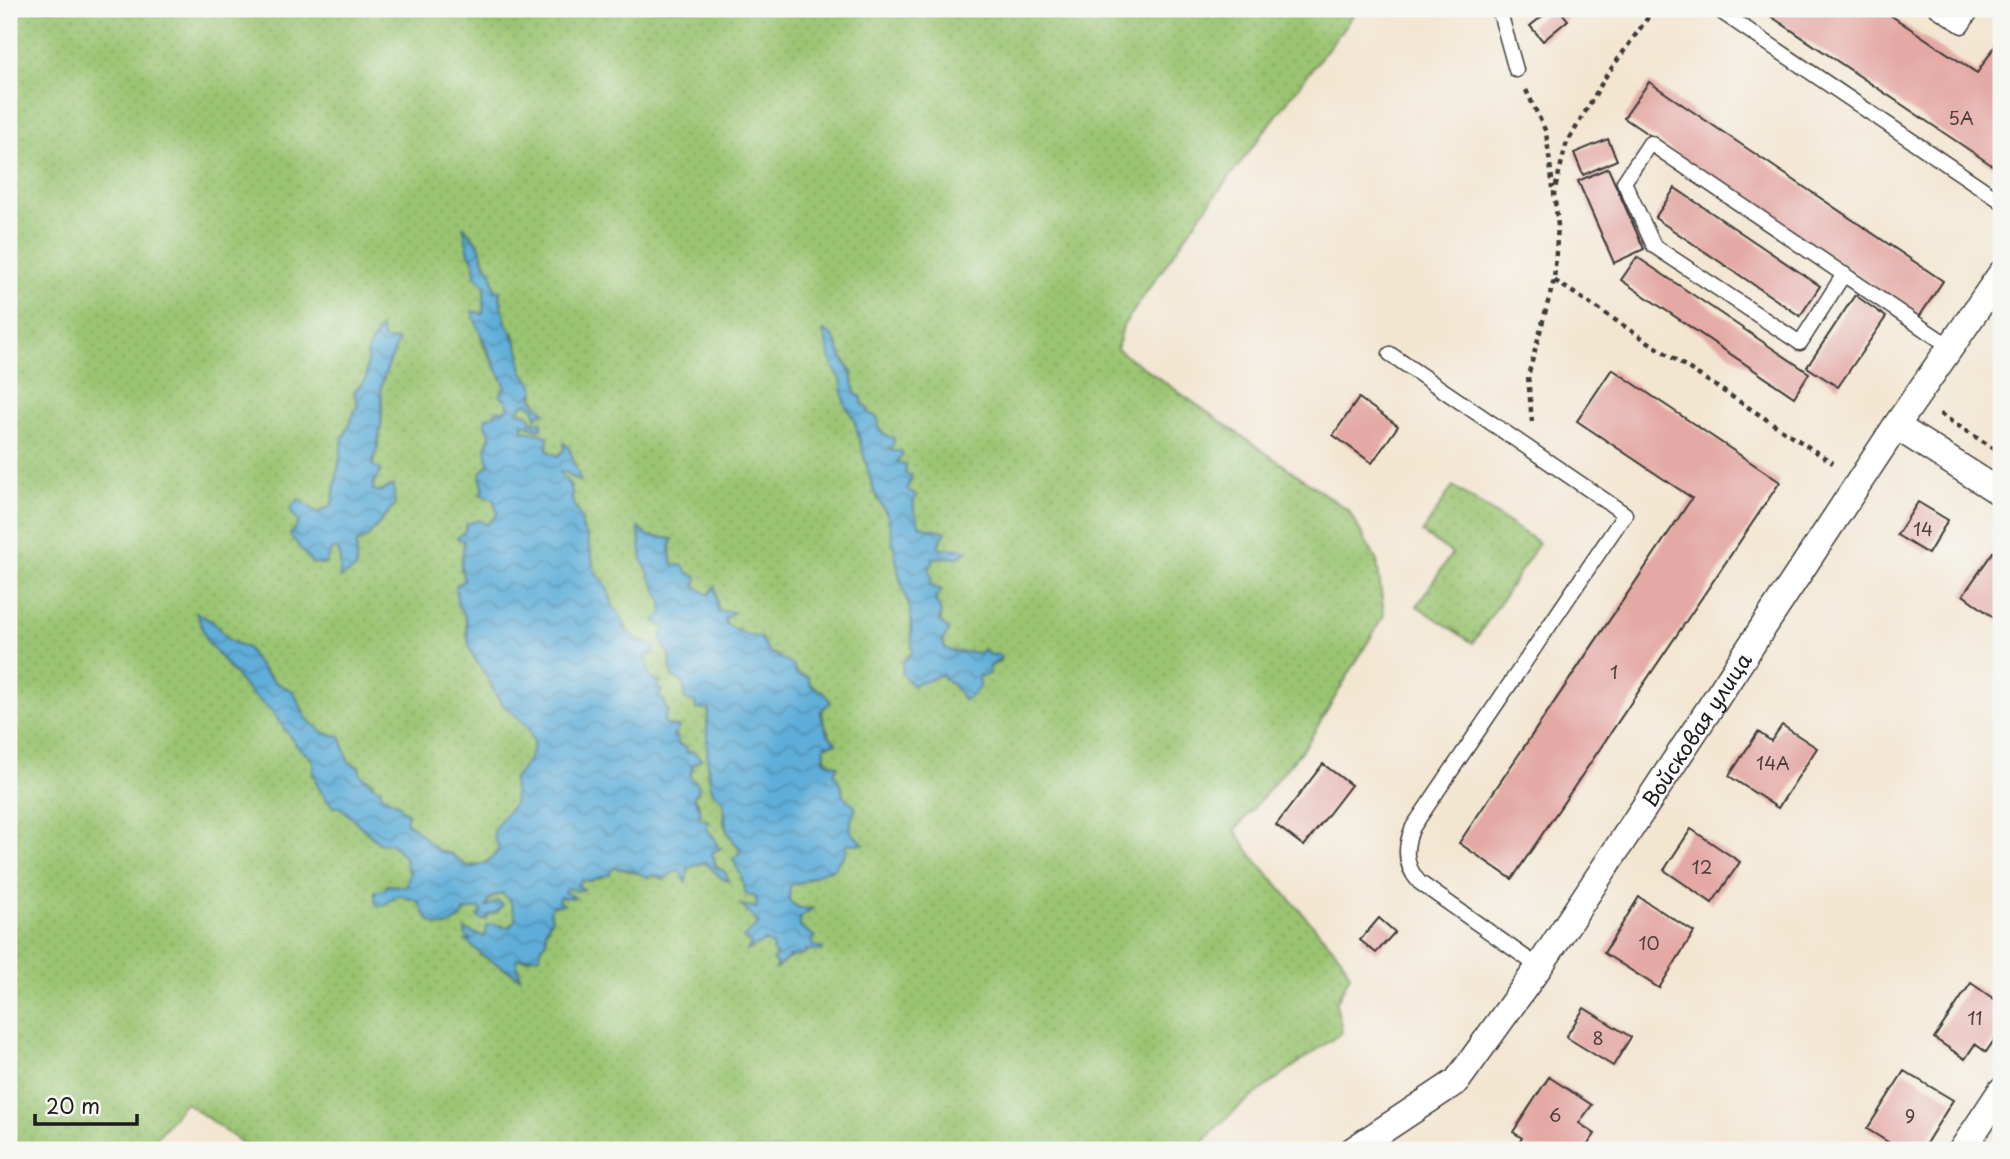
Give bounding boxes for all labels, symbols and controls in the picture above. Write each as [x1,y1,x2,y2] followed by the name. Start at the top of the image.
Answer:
[1948,104,1974,131] house number: 5А
[1913,515,1933,542] house number: 14
[1633,645,1759,813] street label: Войсковая улица
[1610,658,1618,685] house number: 1
[1756,749,1790,776] house number: 14А
[1692,853,1712,880] house number: 12
[1638,929,1660,956] house number: 10
[1967,1004,1983,1031] house number: 11
[1592,1024,1604,1051] house number: 8
[35,1082,136,1126] scale bar
[46,1089,100,1121] text: 20 m
[1549,1101,1561,1128] house number: 6
[1905,1102,1915,1129] house number: 9

